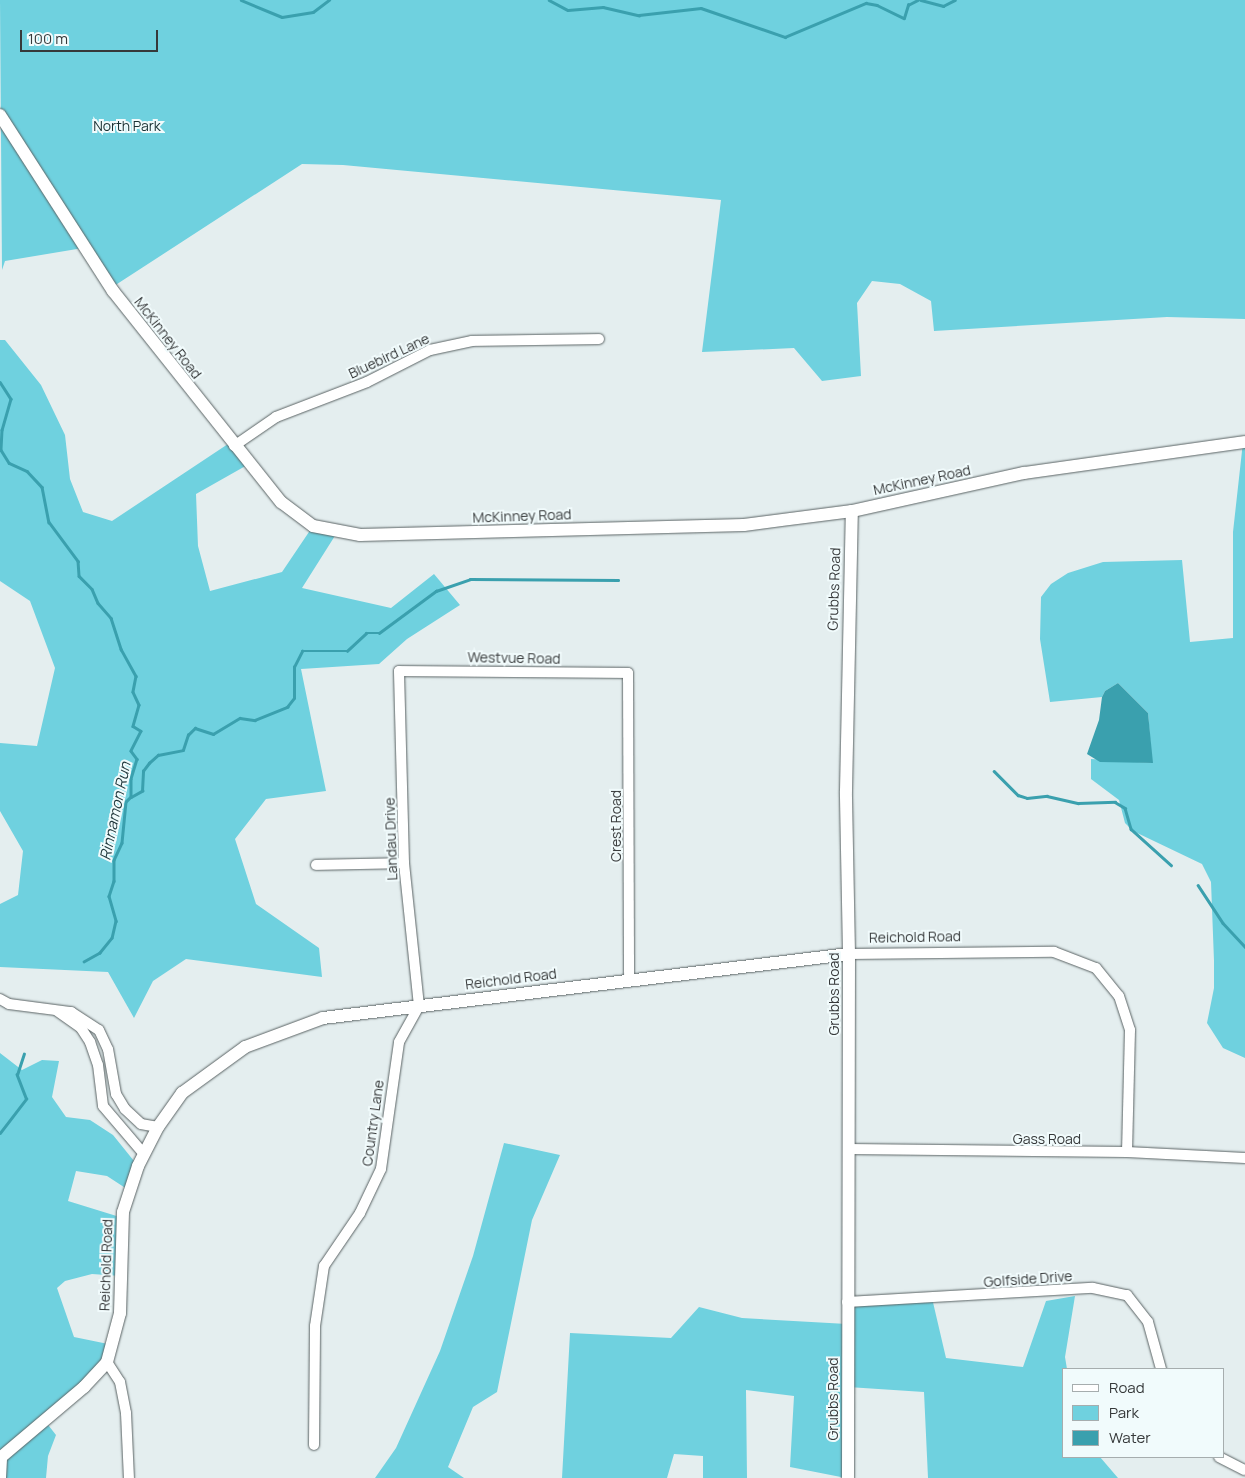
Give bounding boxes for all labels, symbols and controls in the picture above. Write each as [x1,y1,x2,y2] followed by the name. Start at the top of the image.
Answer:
[22,20,160,52] scale bar
[28,28,68,49] text: 100 m
[93,118,161,134] park label: North Park
[131,294,205,382] street label: McKinney Road
[346,330,432,382] street label: Bluebird Lane
[872,461,972,499] street label: McKinney Road
[472,506,572,526] street label: McKinney Road
[824,547,844,631] street label: Grubbs Road
[467,649,561,667] street label: Westvue Road
[96,760,134,862] water label: Rinnamon Run
[608,790,624,862] street label: Crest Road
[381,797,401,881] street label: Landau Drive
[869,928,961,946] street label: Reichold Road
[826,952,842,1036] street label: Grubbs Road
[464,965,558,993] street label: Reichold Road
[359,1079,387,1167] street label: Country Lane
[1013,1131,1081,1147] street label: Gass Road
[96,1219,116,1311] street label: Reichold Road
[983,1268,1073,1290] street label: Golfside Drive
[825,1357,841,1441] street label: Grubbs Road
[1062,1368,1225,1458] legend
[1109,1377,1145,1398] text: Road
[1109,1402,1139,1423] text: Park
[1109,1427,1151,1448] text: Water

